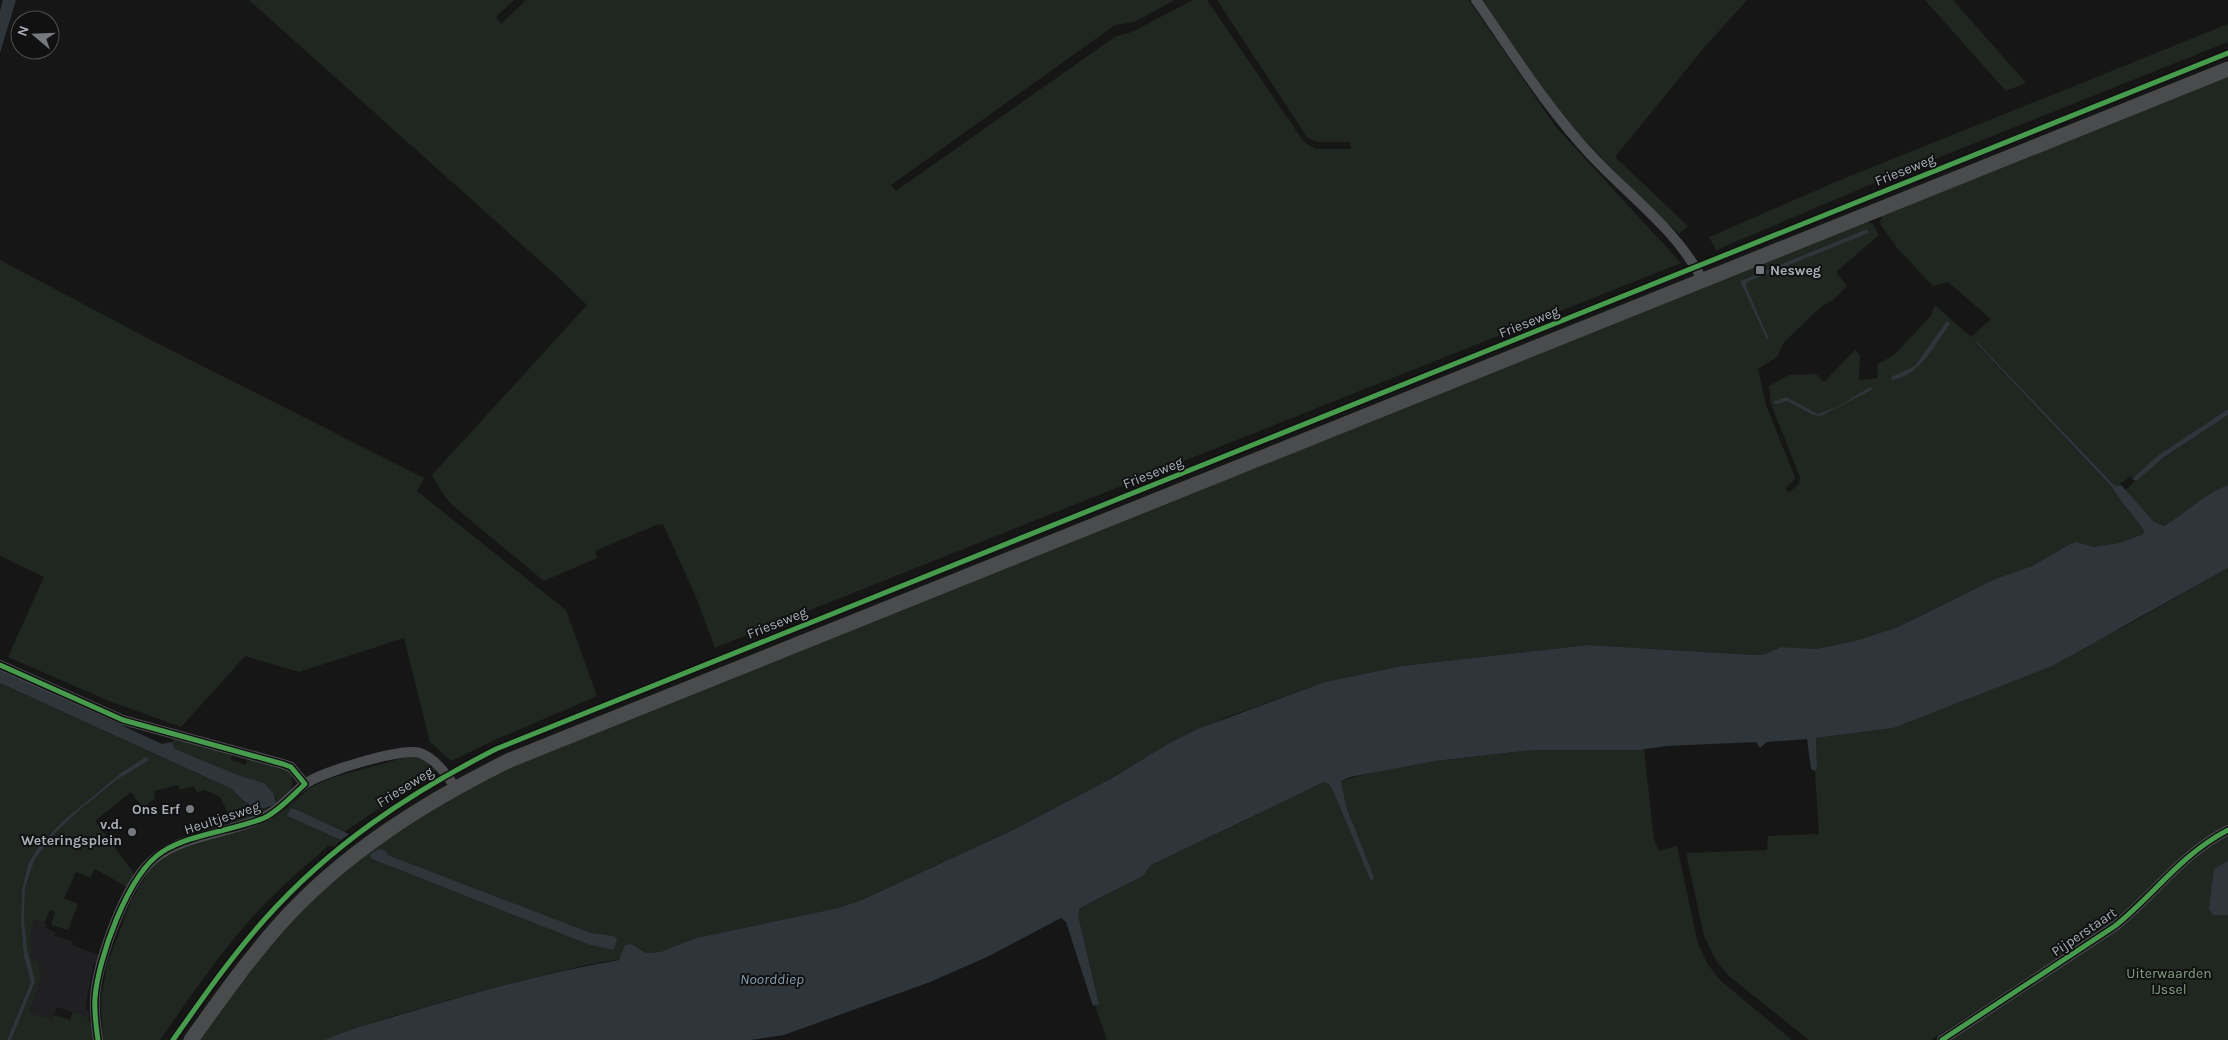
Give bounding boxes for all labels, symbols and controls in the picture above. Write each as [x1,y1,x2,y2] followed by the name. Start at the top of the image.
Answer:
[10,10,60,60] north arrow
[14,23,33,38] text: N
[1872,150,1938,190] street label: Frieseweg
[1770,262,1821,279] place label: Nesweg
[1754,264,1766,276] marker: Nesweg
[1496,302,1562,342] street label: Frieseweg
[1120,453,1186,493] street label: Frieseweg
[744,603,810,643] street label: Frieseweg
[374,763,437,811] street label: Frieseweg
[182,798,262,838] street label: Heultjesweg
[132,801,181,818] place label: Ons Erf
[184,803,196,815] marker: Ons Erf
[21,816,122,849] place label: v.d. Weteringsplein
[126,826,138,838] marker: v.d. Weteringsplein
[2048,904,2120,960] street label: Pijperstaart
[2126,965,2212,998] park label: Uiterwaarden IJssel
[740,970,804,988] water label: Noorddiep

